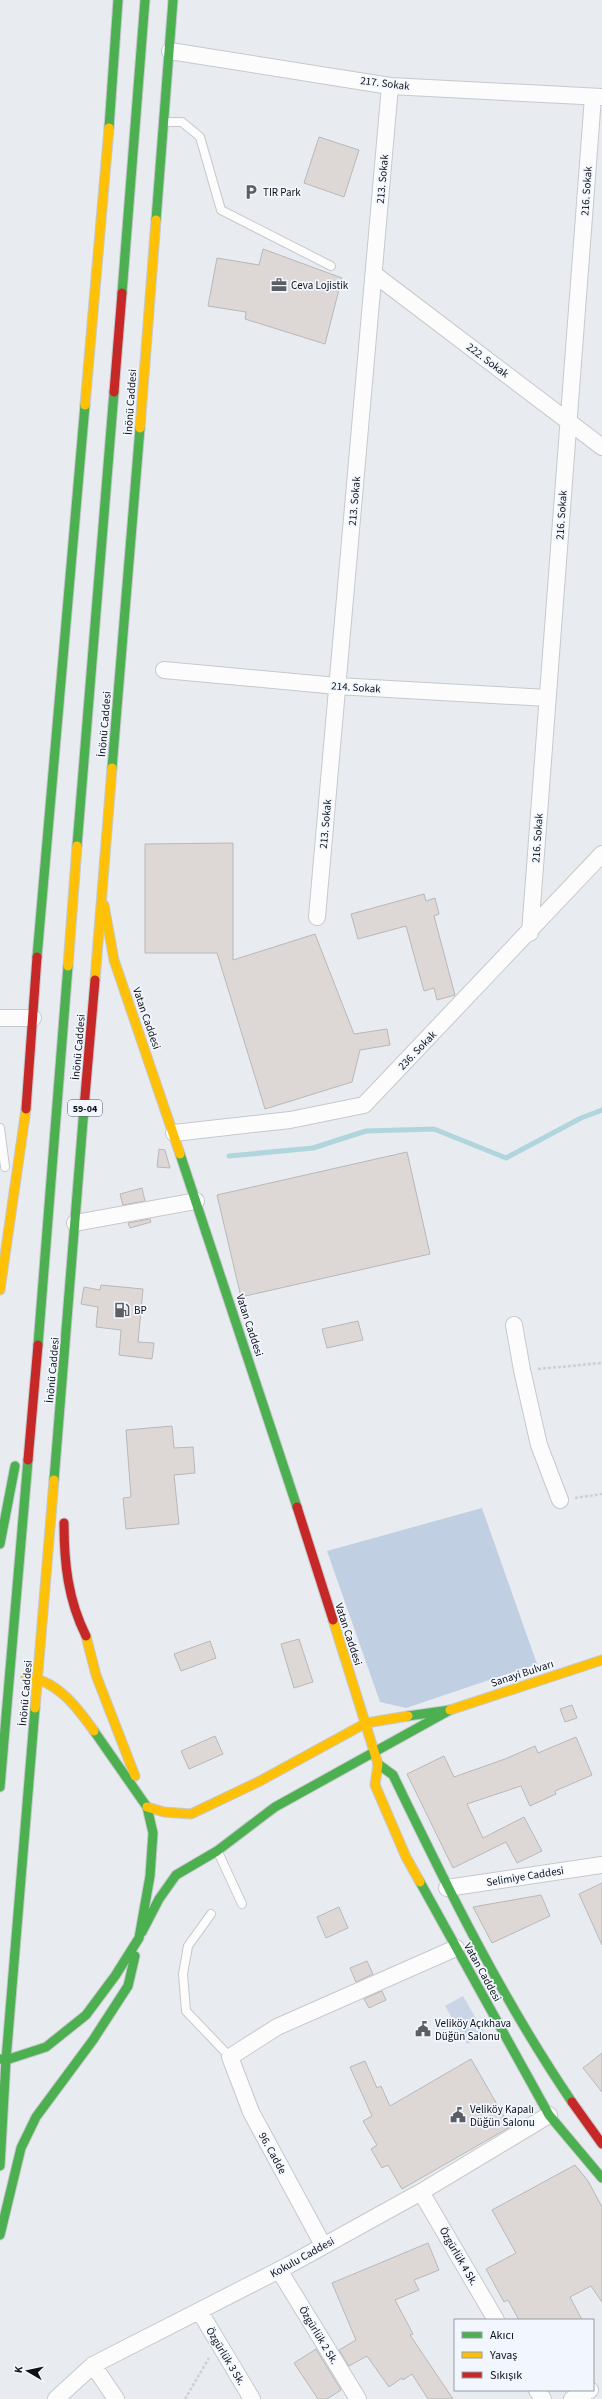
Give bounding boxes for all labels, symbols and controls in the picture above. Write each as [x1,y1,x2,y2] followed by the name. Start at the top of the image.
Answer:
[359,73,411,94] street label: 217. Sokak
[373,153,392,204] street label: 213. Sokak
[577,165,596,216] street label: 216. Sokak
[242,183,260,201] parking icon: TIR Park
[263,185,301,200] place label: TIR Park
[270,276,288,294] office icon: Ceva Lojistik
[291,278,349,293] place label: Ceva Lojistik
[463,340,512,382] street label: 222. Sokak
[121,369,140,435] street label: İnönü Caddesi
[345,475,364,526] street label: 213. Sokak
[552,489,571,540] street label: 216. Sokak
[331,678,382,697] street label: 214. Sokak
[94,691,115,758] street label: İnönü Caddesi
[316,798,335,849] street label: 213. Sokak
[528,812,547,863] street label: 216. Sokak
[129,985,164,1051] street label: Vatan Caddesi
[68,1014,89,1081] street label: İnönü Caddesi
[395,1027,440,1073] street label: 236. Sokak
[68,1100,102,1116] road number: 59-04
[232,1292,267,1358] street label: Vatan Caddesi
[113,1301,131,1319] fuel station icon: BP
[134,1303,147,1318] place label: BP
[42,1337,63,1404] street label: İnönü Caddesi
[331,1601,366,1667] street label: Vatan Caddesi
[489,1656,556,1691] street label: Sanayi Bulvarı
[15,1660,36,1727] street label: İnönü Caddesi
[485,1863,565,1890] street label: Selimiye Caddesi
[460,1940,505,2004] street label: Vatan Caddesi
[435,2016,511,2044] place label: Veliköy Açıkhava Düğün Salonu
[414,2020,432,2038] public building icon: Veliköy Açıkhava Düğün Salonu
[470,2102,535,2130] place label: Veliköy Kapalı Düğün Salonu
[449,2106,467,2124] public building icon: Veliköy Kapalı Düğün Salonu
[255,2130,290,2177] street label: 96. Cadde
[436,2224,482,2289] street label: Özgürlük 4 Sk.
[267,2234,337,2281] street label: Kokulu Caddesi
[295,2303,342,2367] street label: Özgürlük 2 Sk.
[454,2319,594,2391] legend
[202,2324,249,2388] street label: Özgürlük 3 Sk.
[490,2327,514,2344] text: Akıcı
[489,2347,517,2364] text: Yavaş
[8,2351,48,2391] north arrow
[11,2365,27,2374] text: K
[490,2367,522,2384] text: Sıkışık

